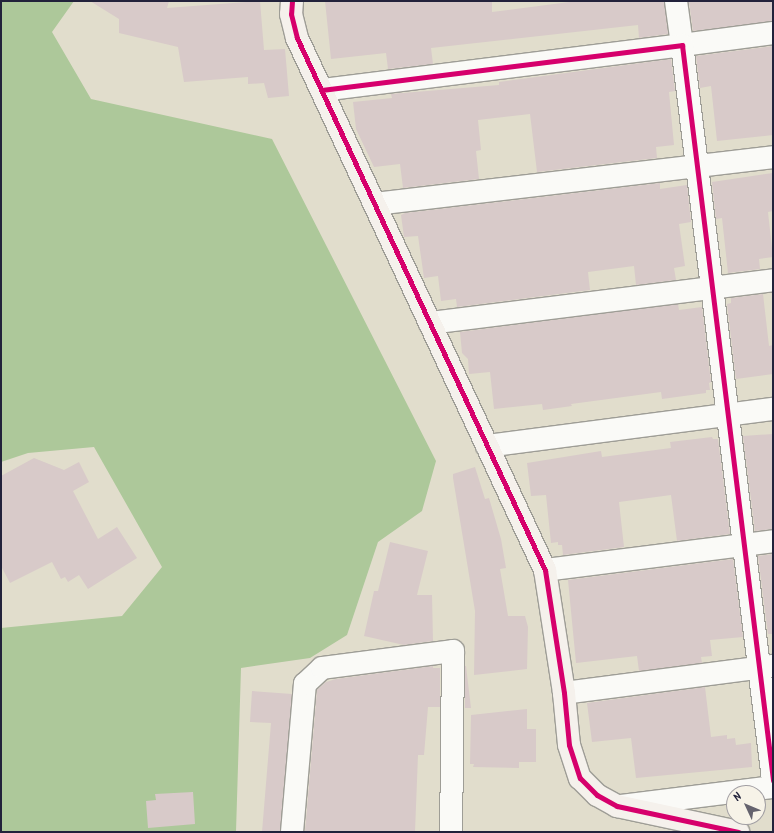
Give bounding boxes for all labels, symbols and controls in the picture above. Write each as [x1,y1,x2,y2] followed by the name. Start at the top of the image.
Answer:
[726,785,766,825] north arrow
[729,789,747,806] text: N

